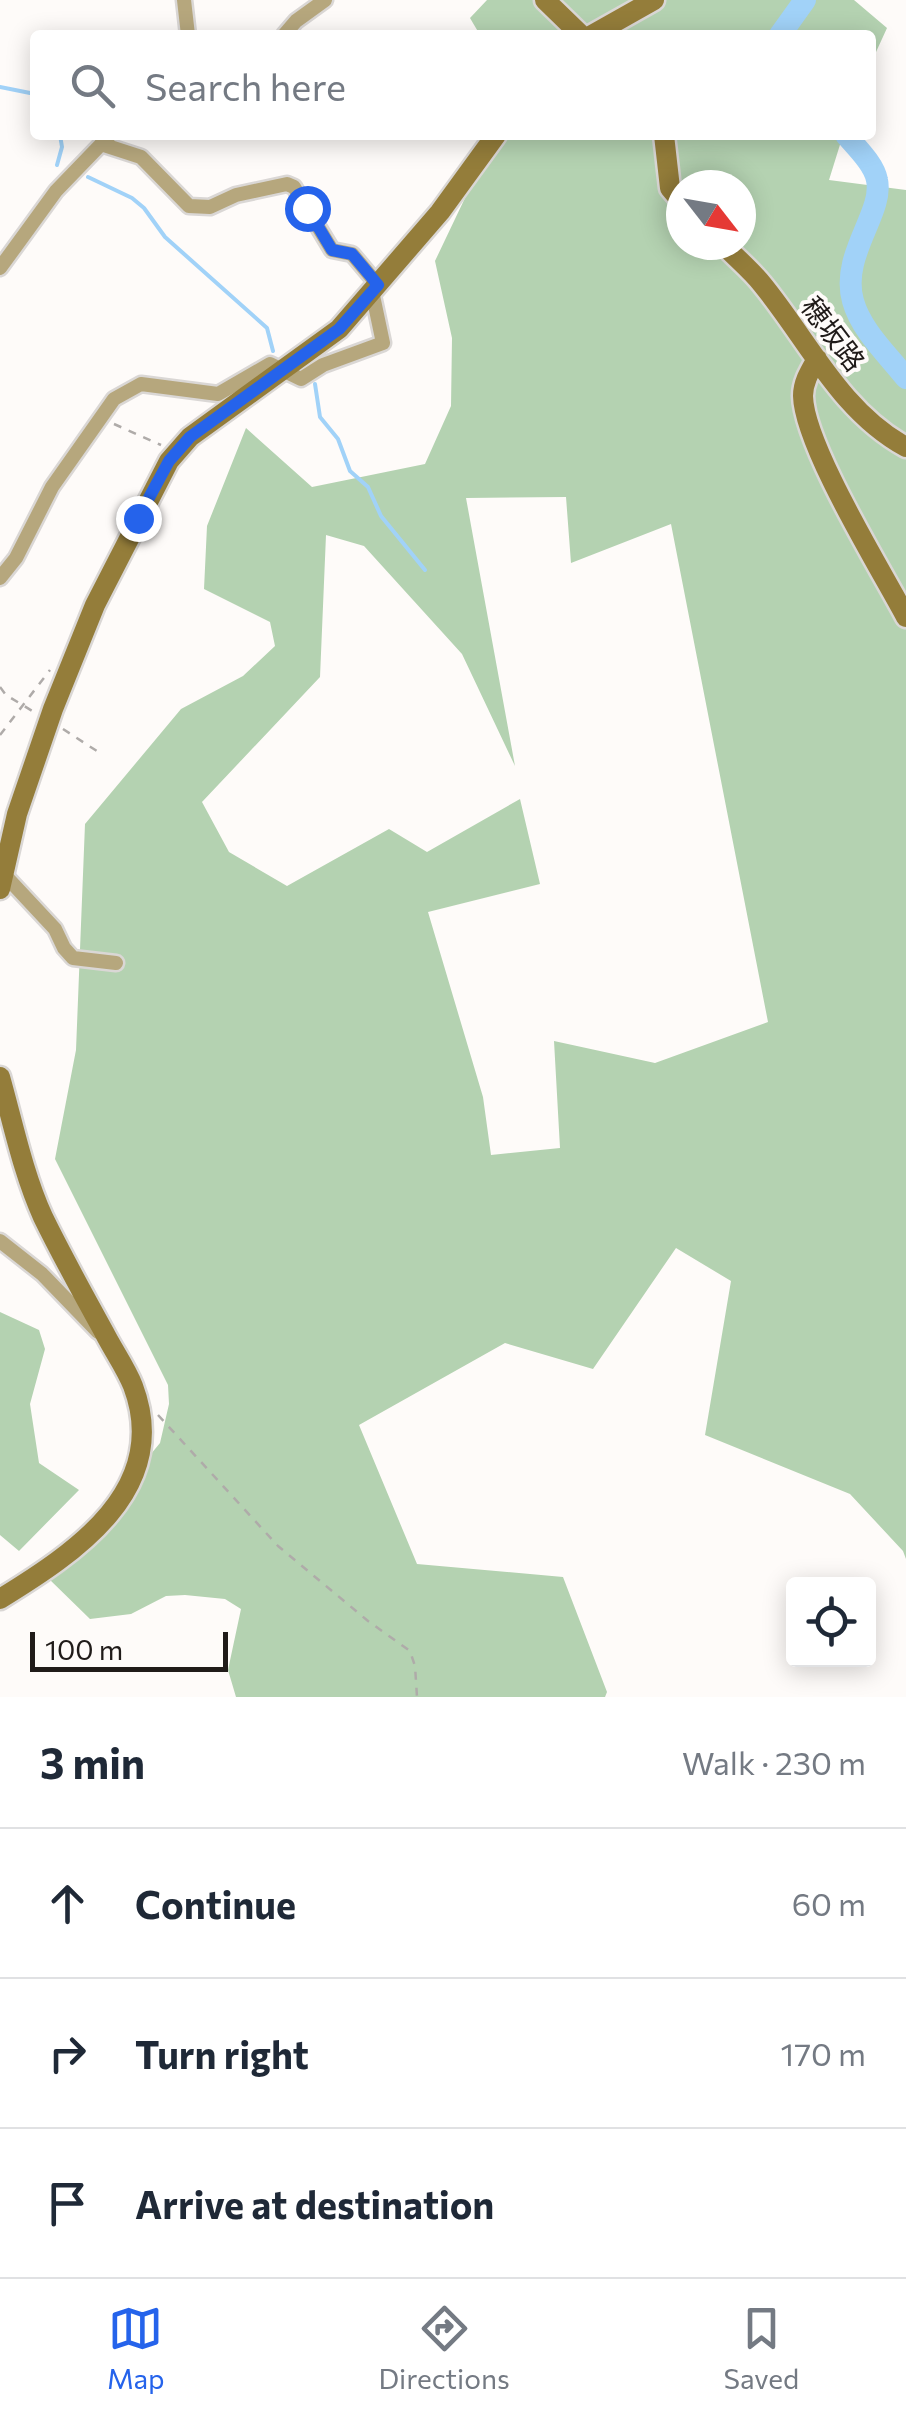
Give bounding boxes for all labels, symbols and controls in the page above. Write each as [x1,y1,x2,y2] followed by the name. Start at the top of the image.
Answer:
[30,30,876,140] search box
[65,58,120,113] icon: search
[145,62,346,109] text: Search here
[666,170,756,260] north arrow
[285,186,331,232] route start
[795,290,873,377] street label: 穂坂路
[116,496,162,542] route end
[786,1577,876,1667] map controls
[786,1577,876,1667] button: locate
[30,1627,228,1672] scale bar
[45,1632,123,1666] text: 100 m
[40,1736,145,1788] text: 3 min
[682,1742,866,1782] text: Walk · 230 m
[40,1876,95,1931] icon: ahead
[135,1880,296,1927] text: Continue
[792,1883,866,1923] text: 60 m
[40,2026,95,2081] icon: right
[135,2030,309,2077] text: Turn right
[781,2033,866,2073] text: 170 m
[40,2176,95,2231] icon: arrive
[135,2180,494,2227] text: Arrive at destination
[107,2301,165,2395] tab: Map
[378,2301,510,2395] tab: Directions
[724,2301,799,2395] tab: Saved

